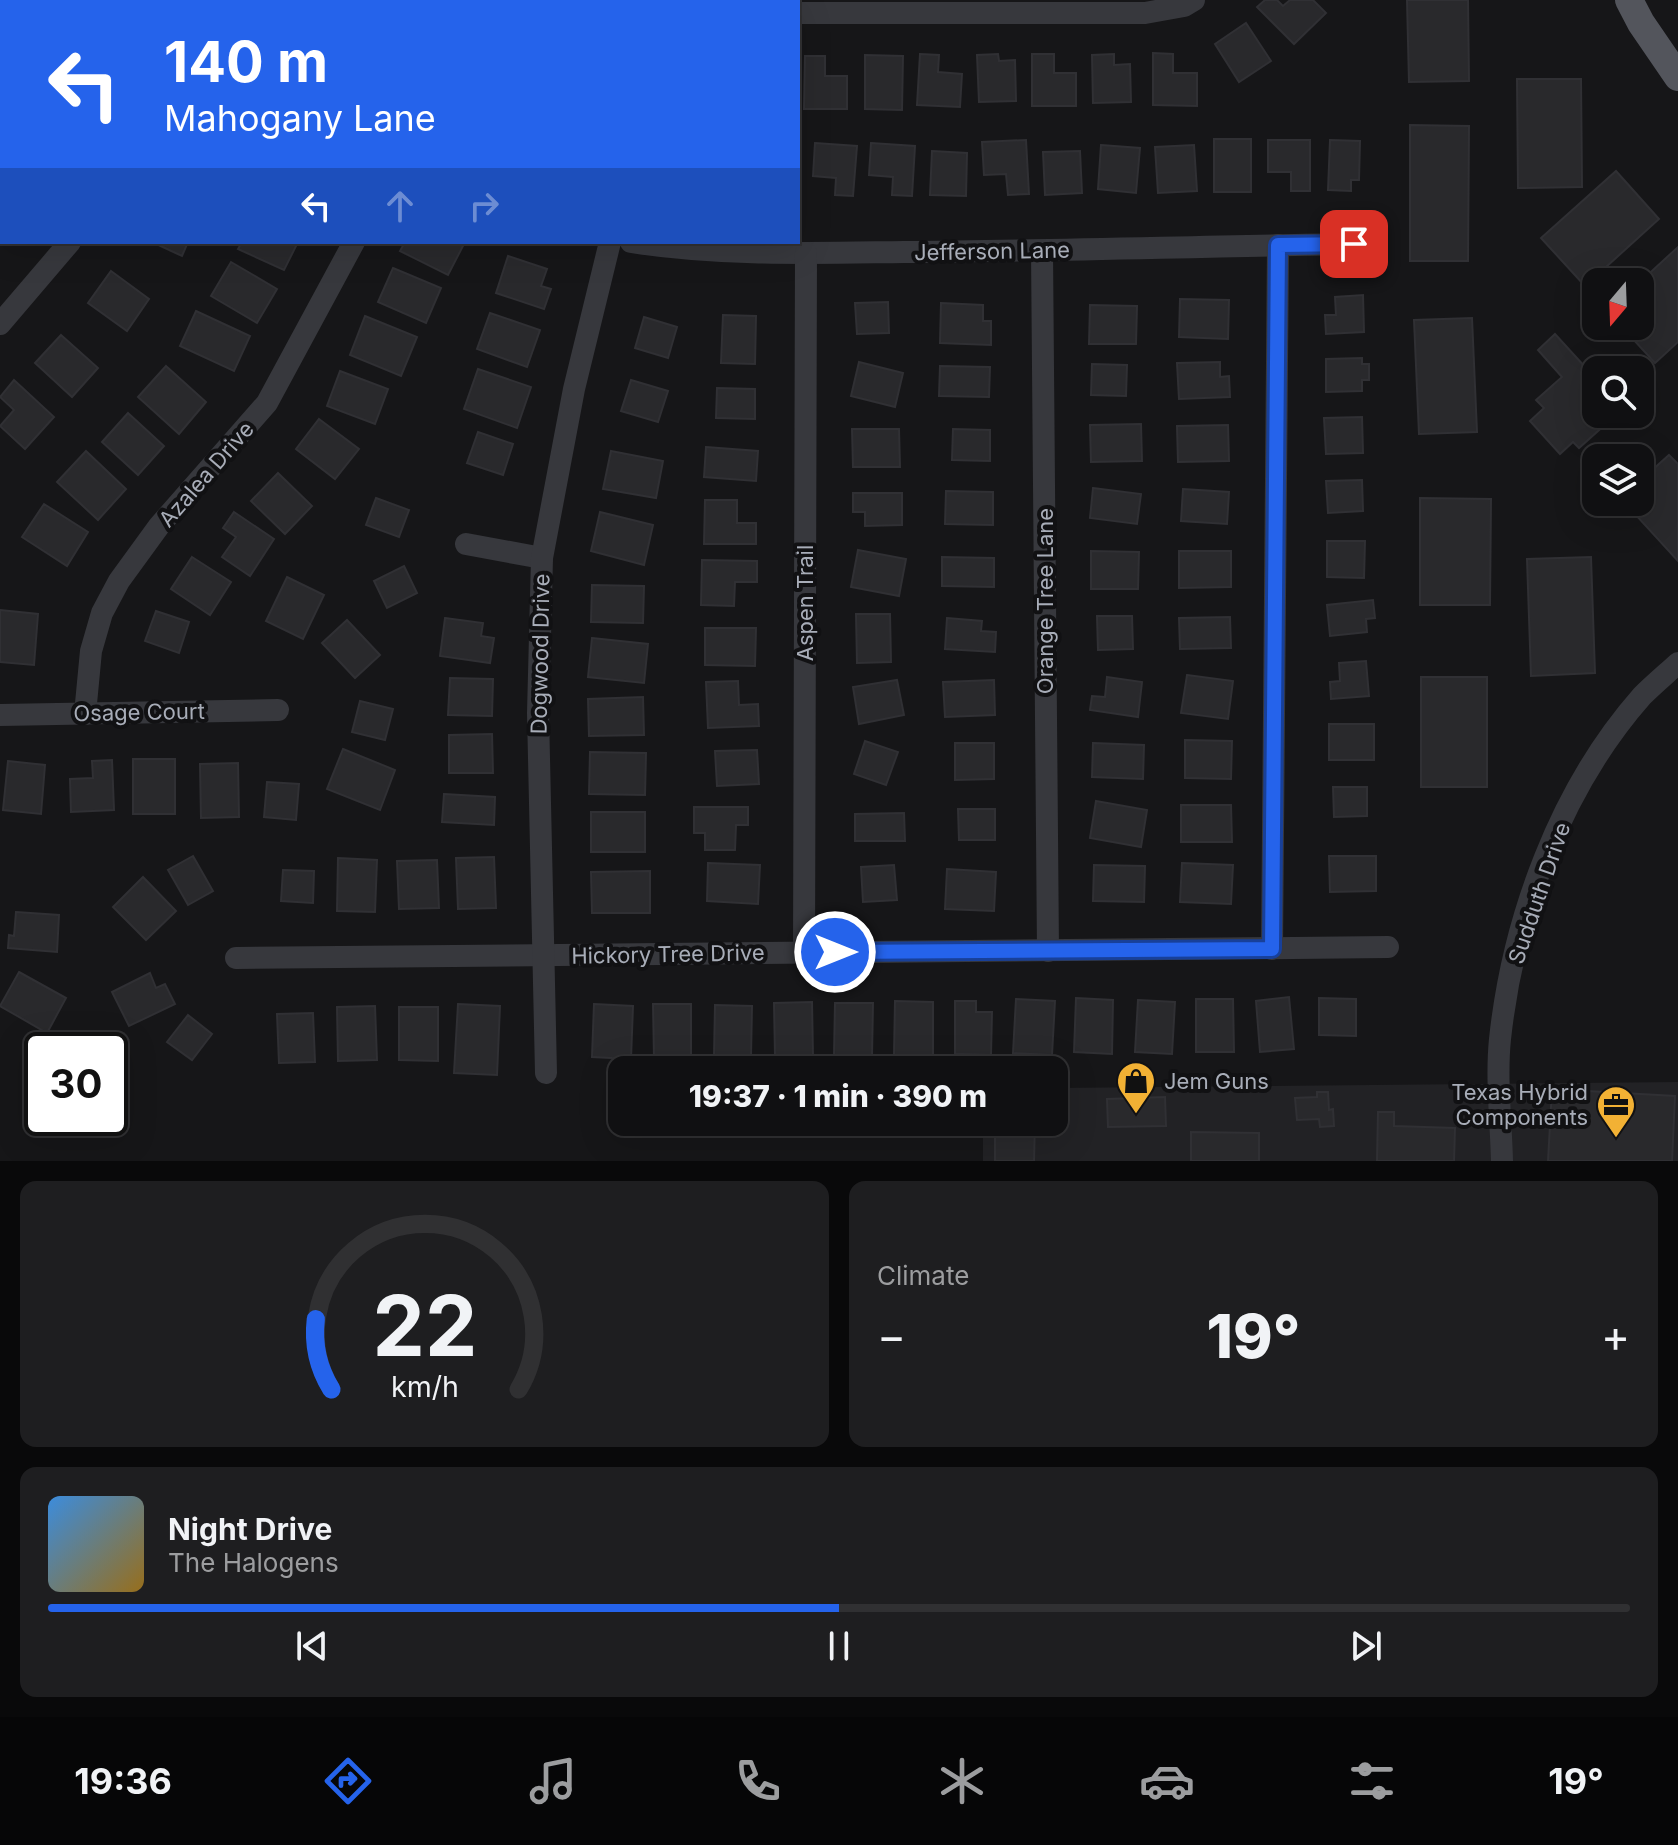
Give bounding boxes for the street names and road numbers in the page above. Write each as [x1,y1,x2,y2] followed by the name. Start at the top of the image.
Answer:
[914,237,1070,265] street label: Jefferson Lane
[153,416,259,532] street label: Azalea Drive
[1032,508,1058,694] street label: Orange Tree Lane
[792,545,818,661] street label: Aspen Trail
[526,573,554,735] street label: Dogwood Drive
[73,698,205,726] street label: Osage Court
[1503,819,1575,967] street label: Sudduth Drive
[571,939,765,969] street label: Hickory Tree Drive

